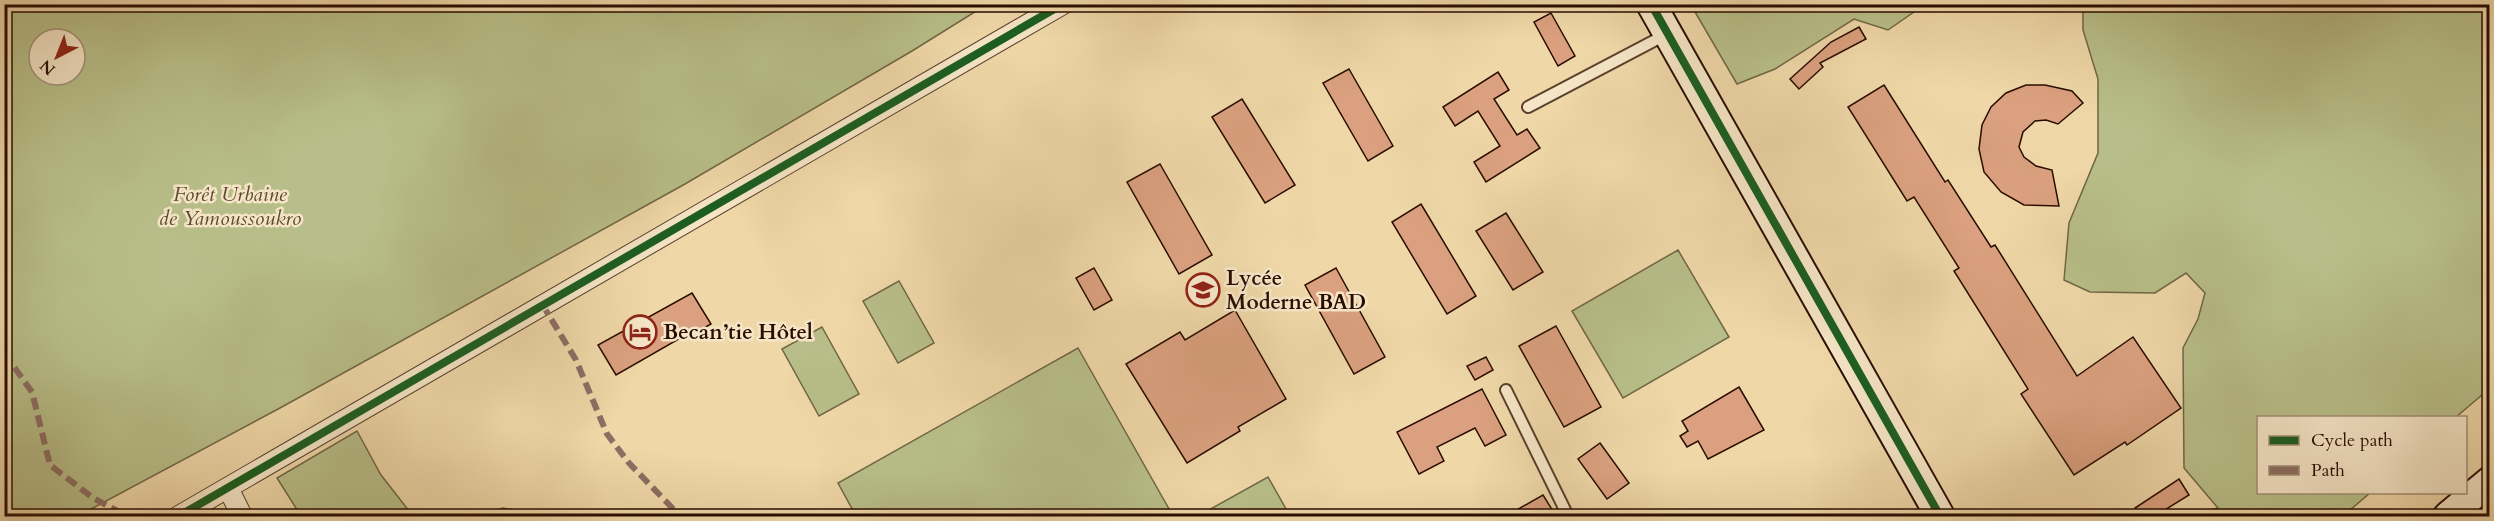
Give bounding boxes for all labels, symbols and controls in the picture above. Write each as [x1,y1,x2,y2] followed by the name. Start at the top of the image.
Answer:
[27,27,87,87] north arrow
[35,55,60,80] text: N
[159,180,302,233] park label: Forêt Urbaine de Yamoussoukro
[1226,264,1366,317] place label: Lycée Moderne BAD
[1185,272,1221,308] school or university icon: Lycée Moderne BAD
[622,314,658,350] hotel icon: Becan’tie Hôtel
[663,318,813,347] place label: Becan’tie Hôtel
[2257,416,2467,494] legend
[2311,428,2393,453] text: Cycle path
[2311,458,2345,483] text: Path

